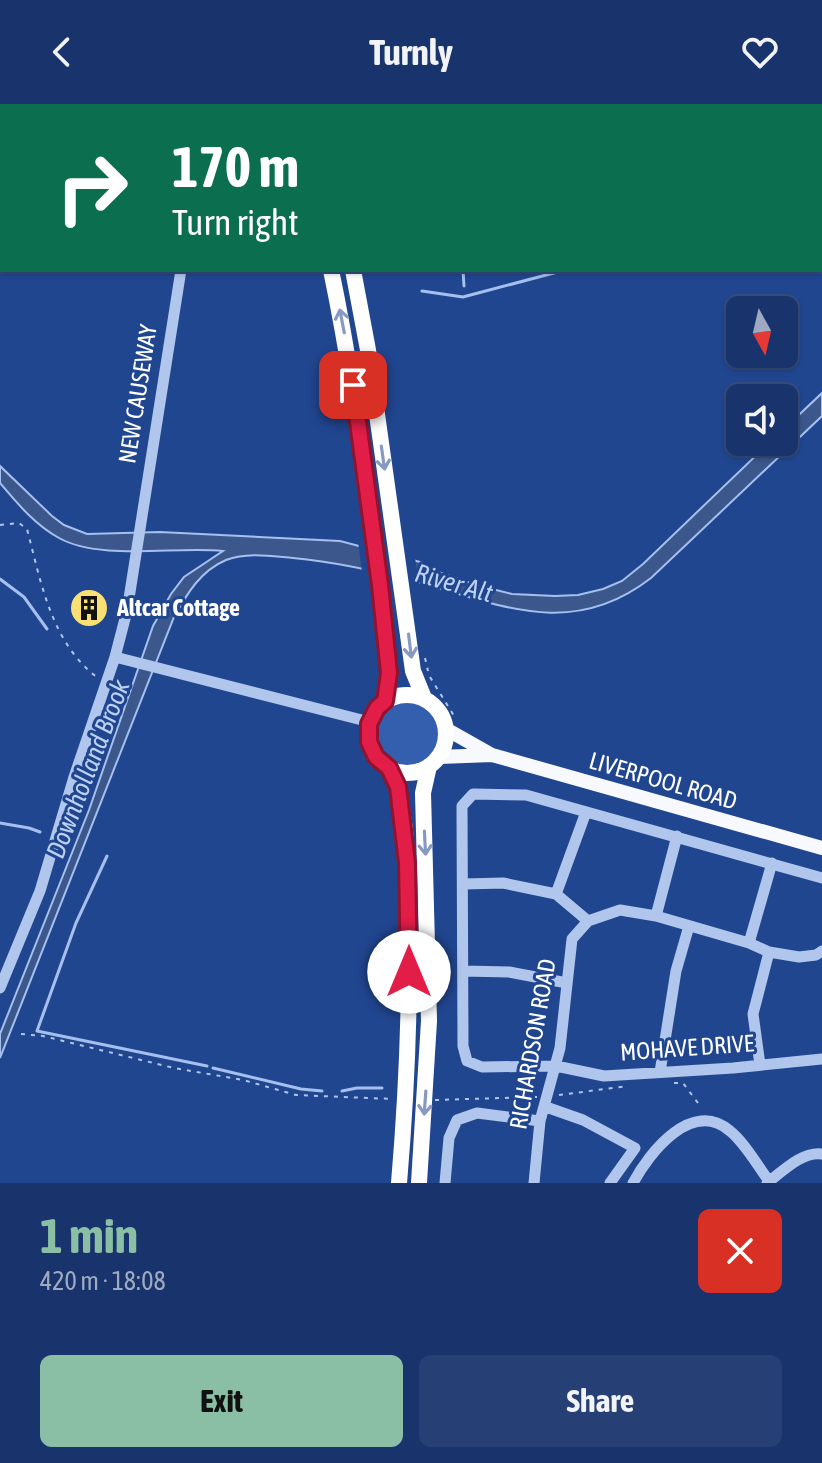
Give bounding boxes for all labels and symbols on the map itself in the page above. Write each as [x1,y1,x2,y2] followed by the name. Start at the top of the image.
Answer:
[726,296,798,368] north arrow
[333,309,348,334] one-way arrow
[113,322,162,465] street label: NEW CAUSEWAY
[319,351,387,419] pin
[376,445,391,470] one-way arrow
[412,558,497,609] water label: River Alt
[68,587,110,629] building icon: Altcar Cottage
[116,594,240,621] place label: Altcar Cottage
[402,632,417,659] one-way arrow
[40,675,136,862] water label: Downholland Brook
[586,746,740,815] street label: LIVERPOOL ROAD
[418,829,433,856] one-way arrow
[367,930,451,1014] position arrow
[504,957,561,1131] street label: RICHARDSON ROAD
[619,1029,755,1066] street label: MOHAVE DRIVE
[417,1089,432,1116] one-way arrow

